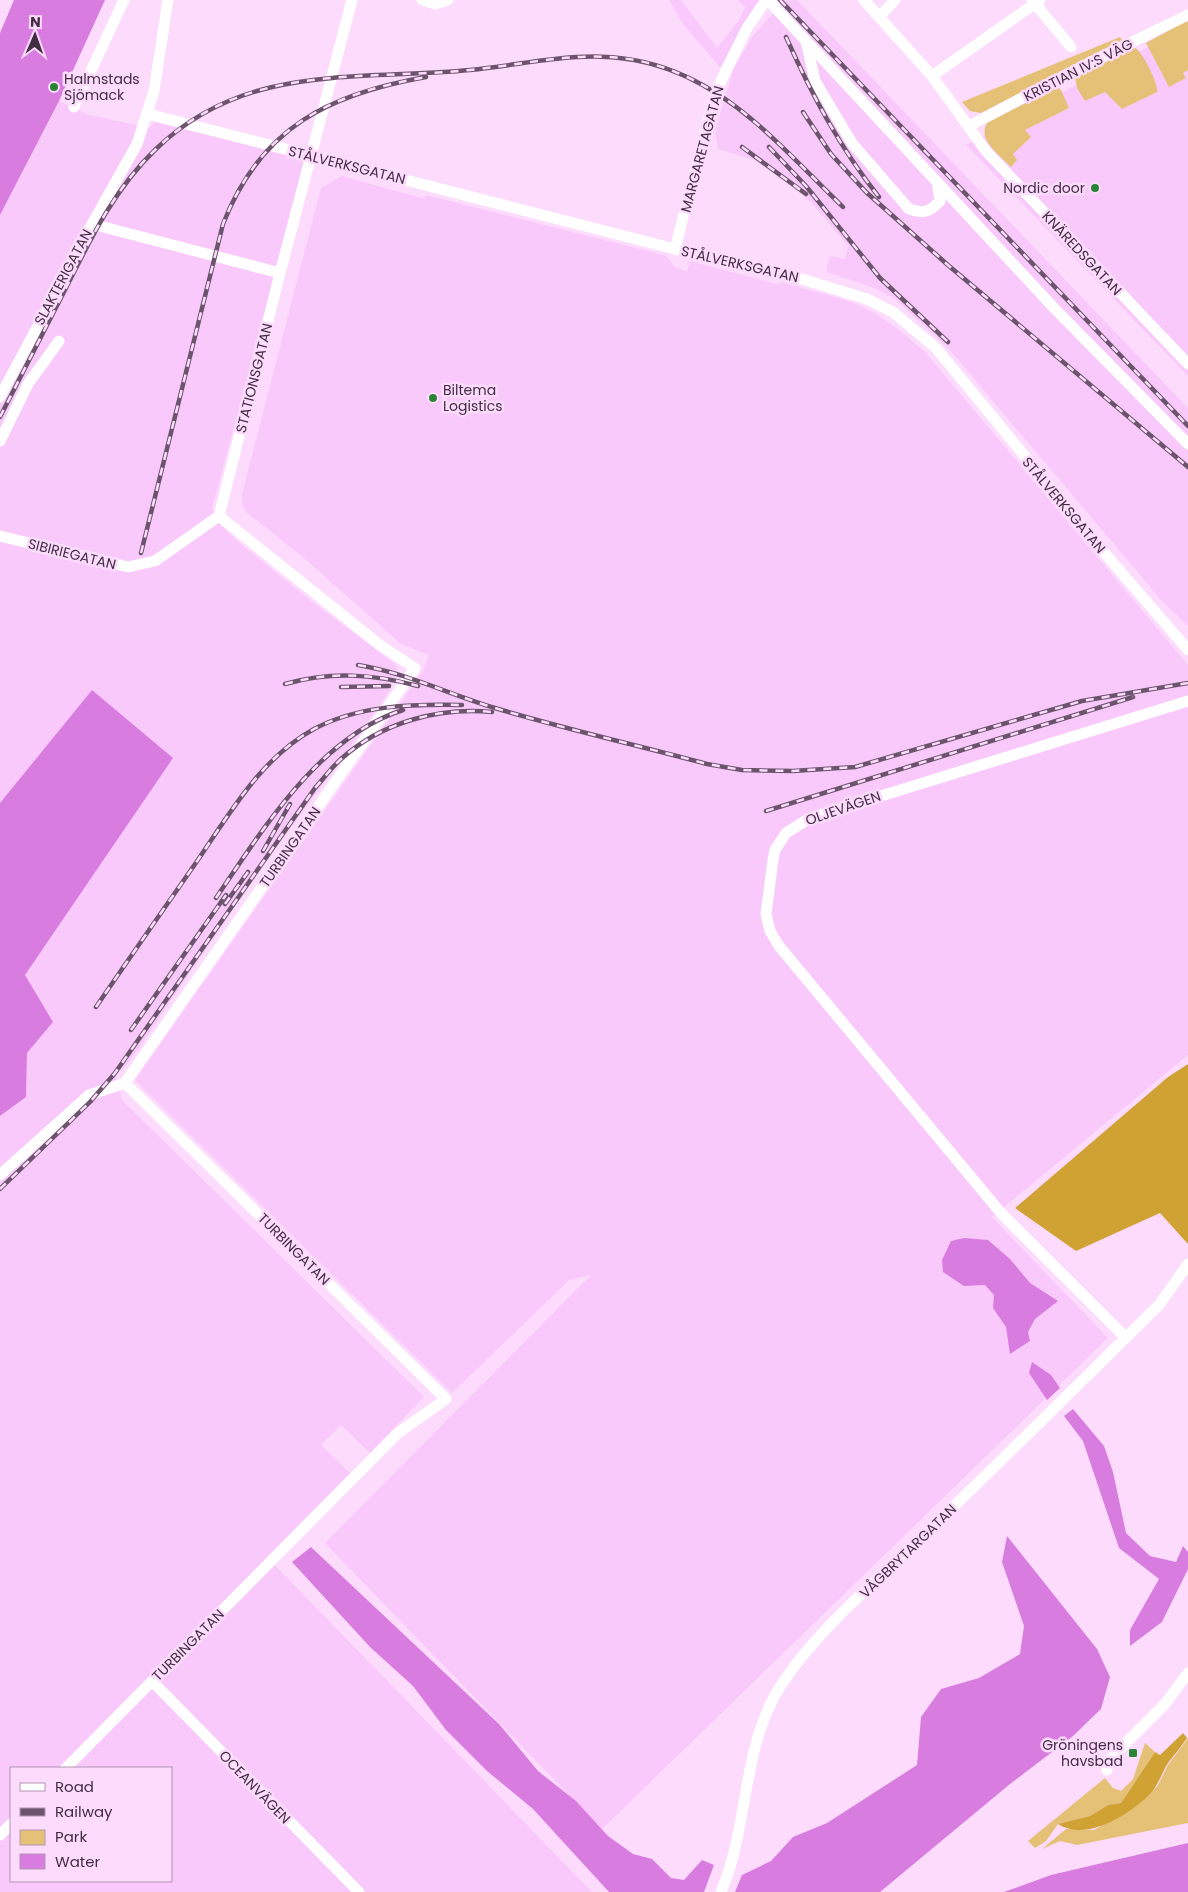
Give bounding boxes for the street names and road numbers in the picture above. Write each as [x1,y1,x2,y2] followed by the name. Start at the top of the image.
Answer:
[1020,34,1136,106] street label: KRISTIAN IV:S VÄG
[675,84,729,214] street label: MARGARETAGATAN
[286,141,408,189] street label: STÅLVERKSGATAN
[1038,206,1126,300] street label: KNÄREDSGATAN
[29,226,97,328] street label: SLAKTERIGATAN
[679,241,801,287] street label: STÅLVERKSGATAN
[231,321,277,435] street label: STATIONSGATAN
[1018,453,1110,557] street label: STÅLVERKSGATAN
[26,533,118,575] street label: SIBIRIEGATAN
[803,786,883,830] street label: OLJEVÄGEN
[255,803,325,891] street label: TURBINGATAN
[253,1208,335,1290] street label: TURBINGATAN
[855,1499,961,1603] street label: VÅGBRYTARGATAN
[147,1604,229,1686] street label: TURBINGATAN
[215,1746,295,1828] street label: OCEANVÄGEN

